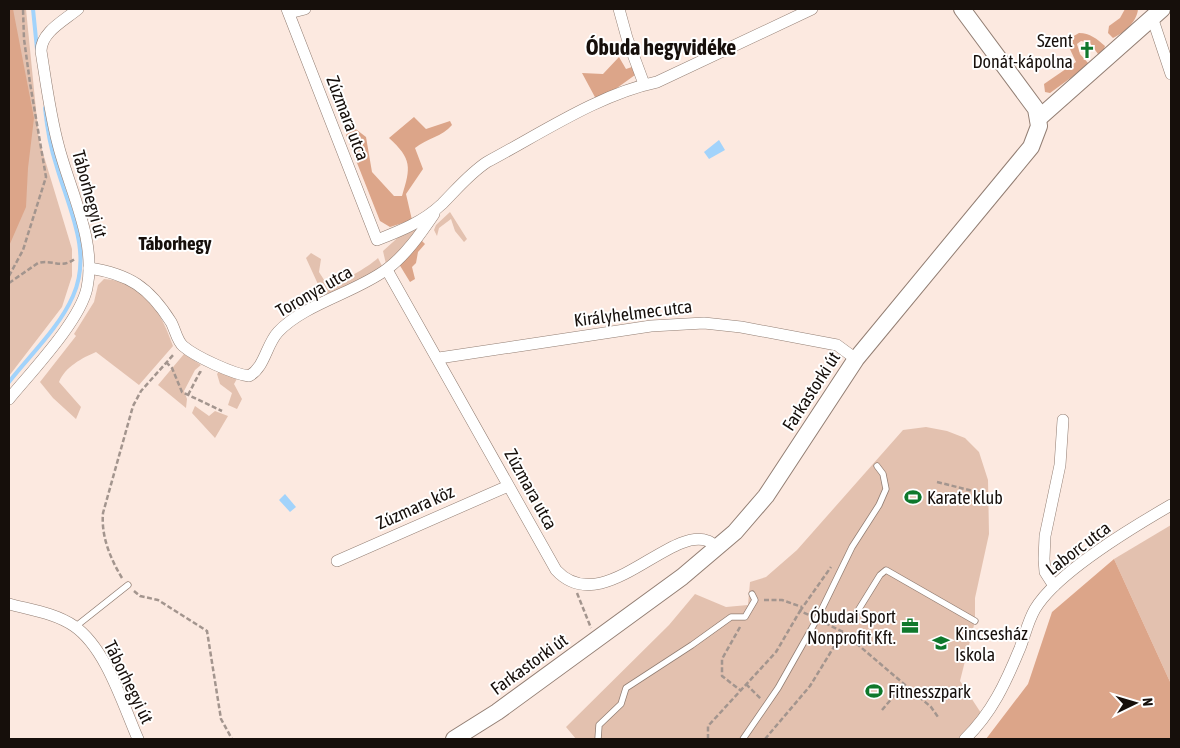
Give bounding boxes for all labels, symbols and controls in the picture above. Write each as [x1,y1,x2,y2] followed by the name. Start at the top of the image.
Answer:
[973,30,1073,72] place label: Szent Donát-kápolna
[586,34,736,60] district label: Óbuda hegyvidéke
[1077,40,1097,60] church icon: Szent Donát-kápolna
[322,73,374,163] street label: Zúzmara utca
[68,148,112,240] street label: Táborhegyi út
[138,232,212,254] district label: Táborhegy
[272,261,356,321] street label: Toronya utca
[573,295,693,331] street label: Királyhelmec utca
[778,348,844,434] street label: Farkastorki út
[500,445,562,533] street label: Zúzmara utca
[373,480,458,533] street label: Zúzmara köz
[903,487,923,507] sports icon: Karate klub
[927,487,1003,508] place label: Karate klub
[1042,517,1114,579] street label: Laborc utca
[807,606,896,648] place label: Óbudai Sport Nonprofit Kft.
[900,616,920,636] office icon: Óbudai Sport Nonprofit Kft.
[955,623,1028,665] place label: Kincsesház Iskola
[486,629,572,699] street label: Farkastorki út
[931,633,951,653] school or university icon: Kincsesház Iskola
[100,637,158,727] street label: Táborhegyi út
[1110,678,1160,728] north arrow
[864,681,884,701] sports icon: Fitnesszpark
[888,681,971,702] place label: Fitnesszpark
[1140,697,1156,707] text: N

